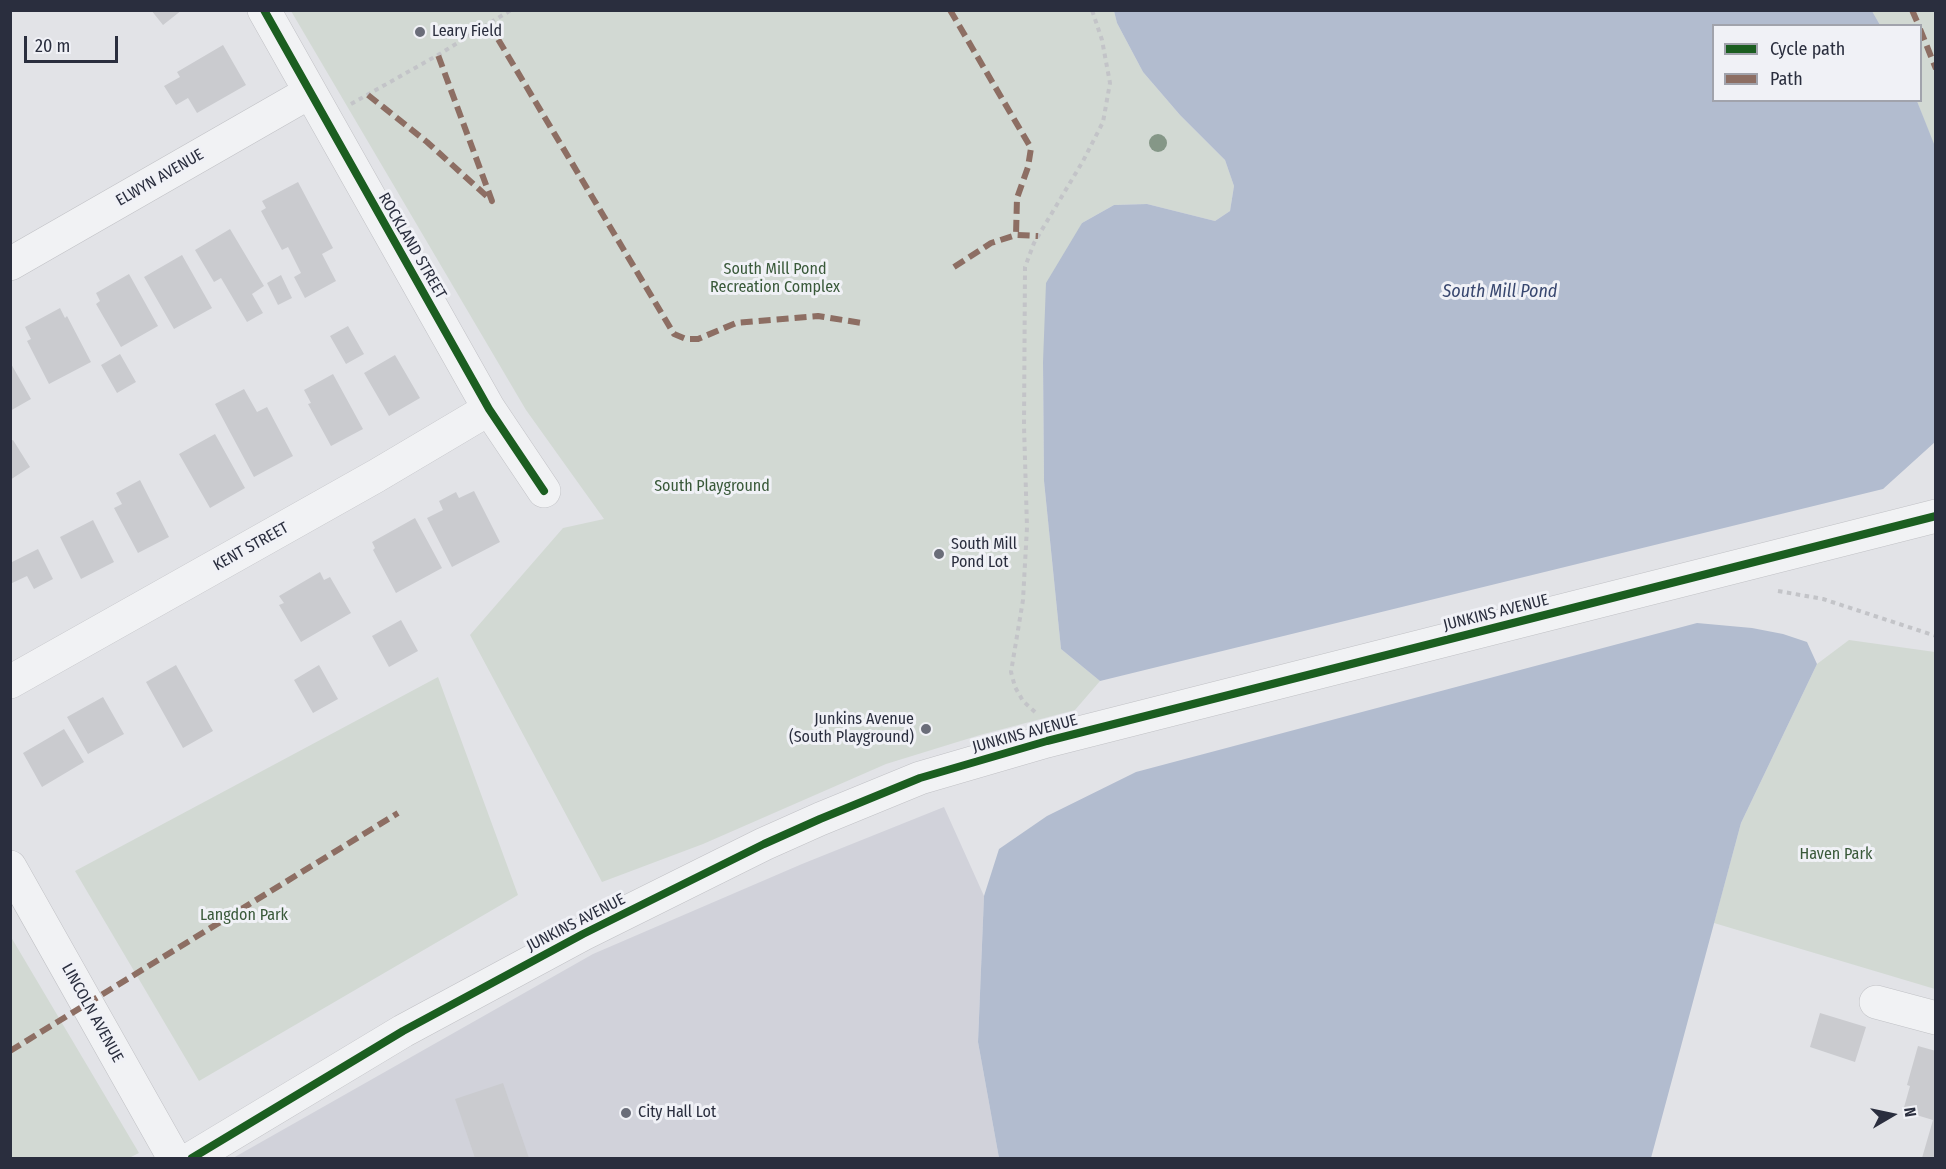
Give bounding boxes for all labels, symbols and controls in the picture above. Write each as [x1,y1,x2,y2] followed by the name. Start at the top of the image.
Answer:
[432,22,502,42] place label: Leary Field
[27,24,122,62] scale bar
[1712,24,1922,102] legend
[413,25,427,39] marker: Leary Field
[35,35,70,57] text: 20 m
[1770,38,1845,60] text: Cycle path
[1770,68,1803,90] text: Path
[113,145,207,211] street label: ELWYN AVENUE
[374,189,450,303] street label: ROCKLAND STREET
[710,260,840,298] park label: South Mill Pond Recreation Complex
[1443,281,1557,303] water label: South Mill Pond
[654,477,770,497] park label: South Playground
[210,518,292,576] street label: KENT STREET
[951,535,1017,573] place label: South Mill Pond Lot
[932,547,946,561] marker: South Mill Pond Lot
[1441,591,1551,635] street label: JUNKINS AVENUE
[789,710,914,748] place label: Junkins Avenue (South Playground)
[970,711,1080,757] street label: JUNKINS AVENUE
[919,722,933,736] marker: Junkins Avenue (South Playground)
[1800,845,1872,865] park label: Haven Park
[524,890,628,956] street label: JUNKINS AVENUE
[200,906,288,926] park label: Langdon Park
[57,960,127,1066] street label: LINCOLN AVENUE
[1862,1085,1922,1145] north arrow
[638,1103,716,1123] place label: City Hall Lot
[619,1106,633,1120] marker: City Hall Lot
[1900,1106,1920,1118] text: N

